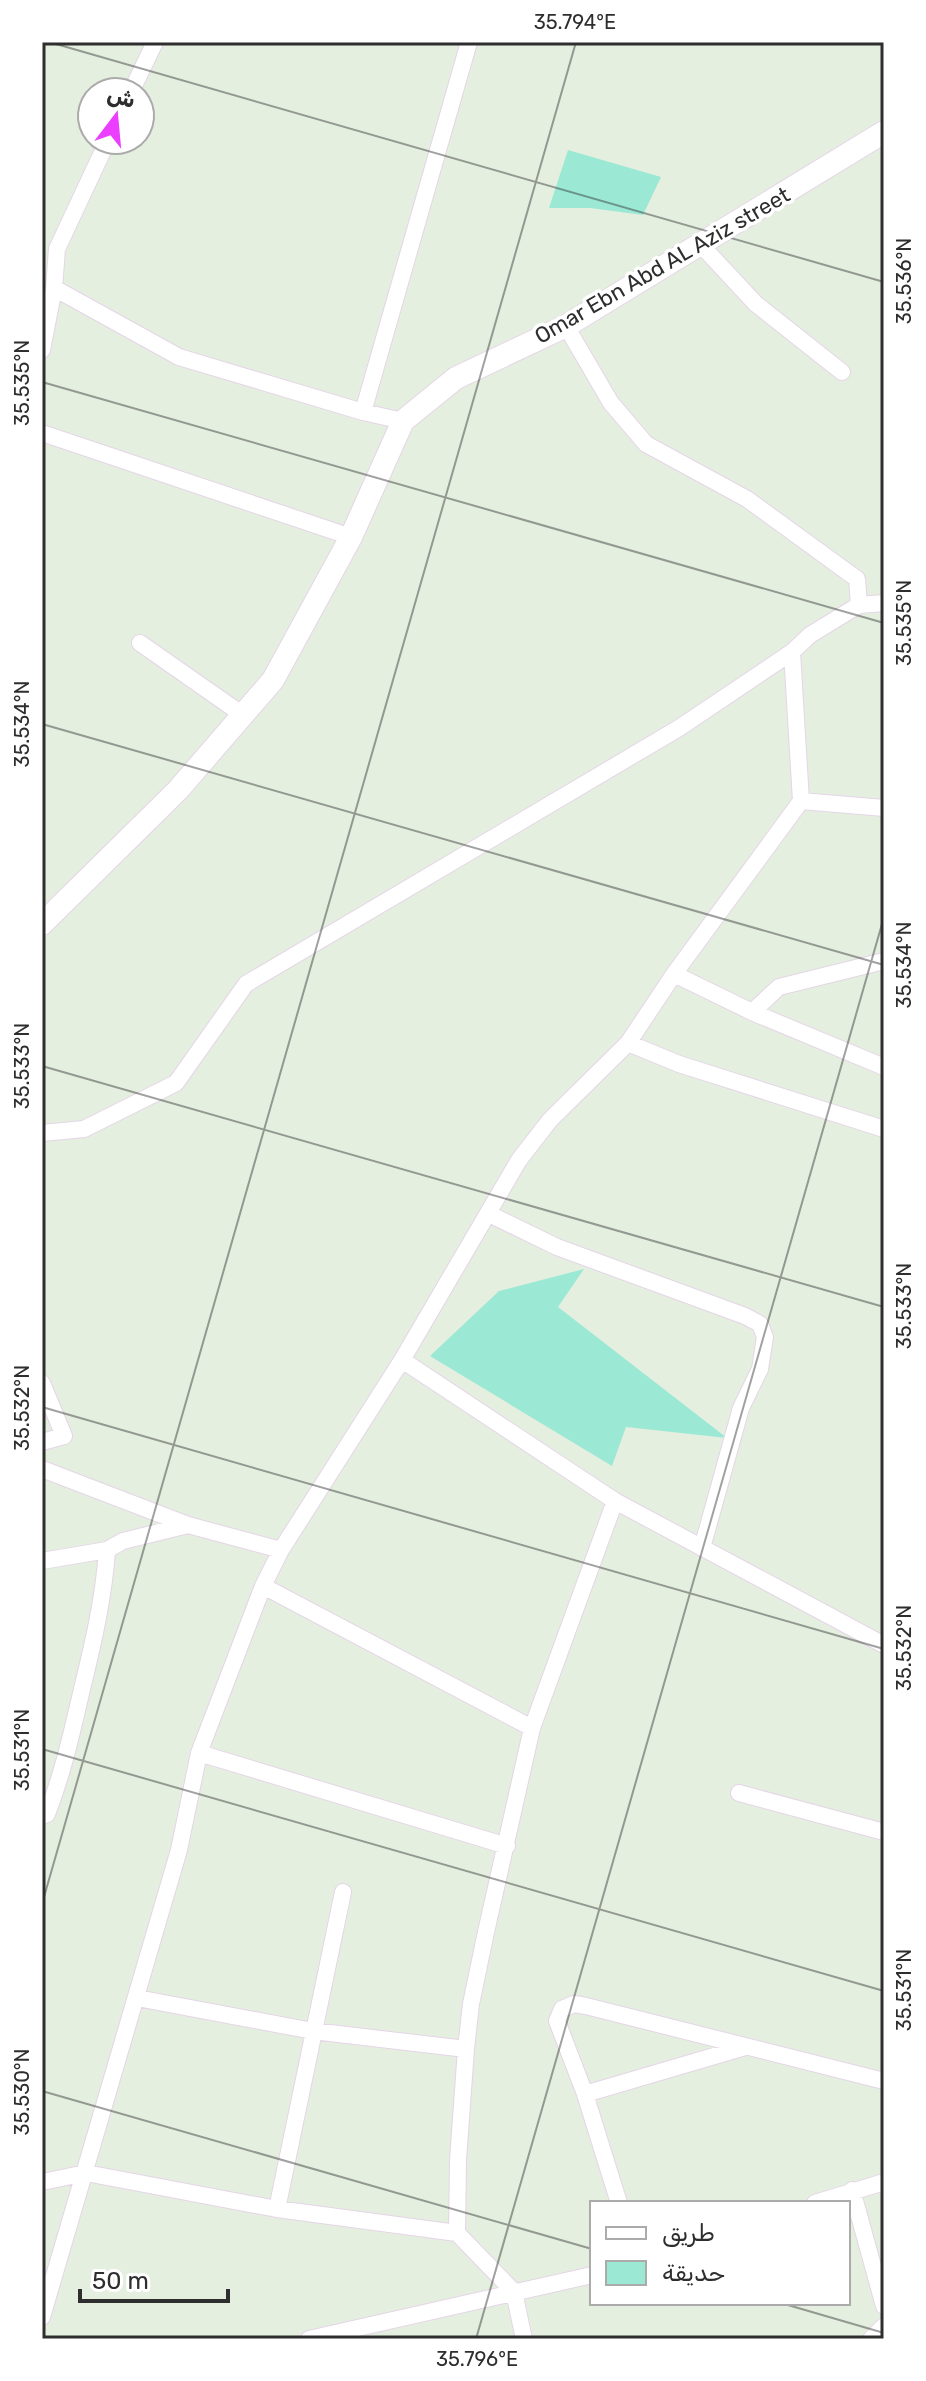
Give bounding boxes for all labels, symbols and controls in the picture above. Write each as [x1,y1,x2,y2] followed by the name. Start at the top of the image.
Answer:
[534,10,616,34] text: 35.794°E
[76,76,156,156] north arrow
[104,80,138,114] text: ش
[530,181,795,350] street label: Omar Ebn Abd AL Aziz street
[892,238,916,324] text: 35.536°N
[10,340,34,426] text: 35.535°N
[892,580,916,666] text: 35.535°N
[10,681,34,767] text: 35.534°N
[892,922,916,1008] text: 35.534°N
[10,1023,34,1109] text: 35.533°N
[892,1263,916,1349] text: 35.533°N
[10,1365,34,1451] text: 35.532°N
[892,1605,916,1691] text: 35.532°N
[10,1709,34,1791] text: 35.531°N
[892,1949,916,2031] text: 35.531°N
[10,2048,34,2136] text: 35.530°N
[590,2201,850,2305] legend
[662,2219,715,2247] text: طريق
[80,2253,228,2303] scale bar
[662,2259,725,2287] text: حديقة
[92,2267,149,2295] text: 50 m
[436,2347,518,2371] text: 35.796°E

